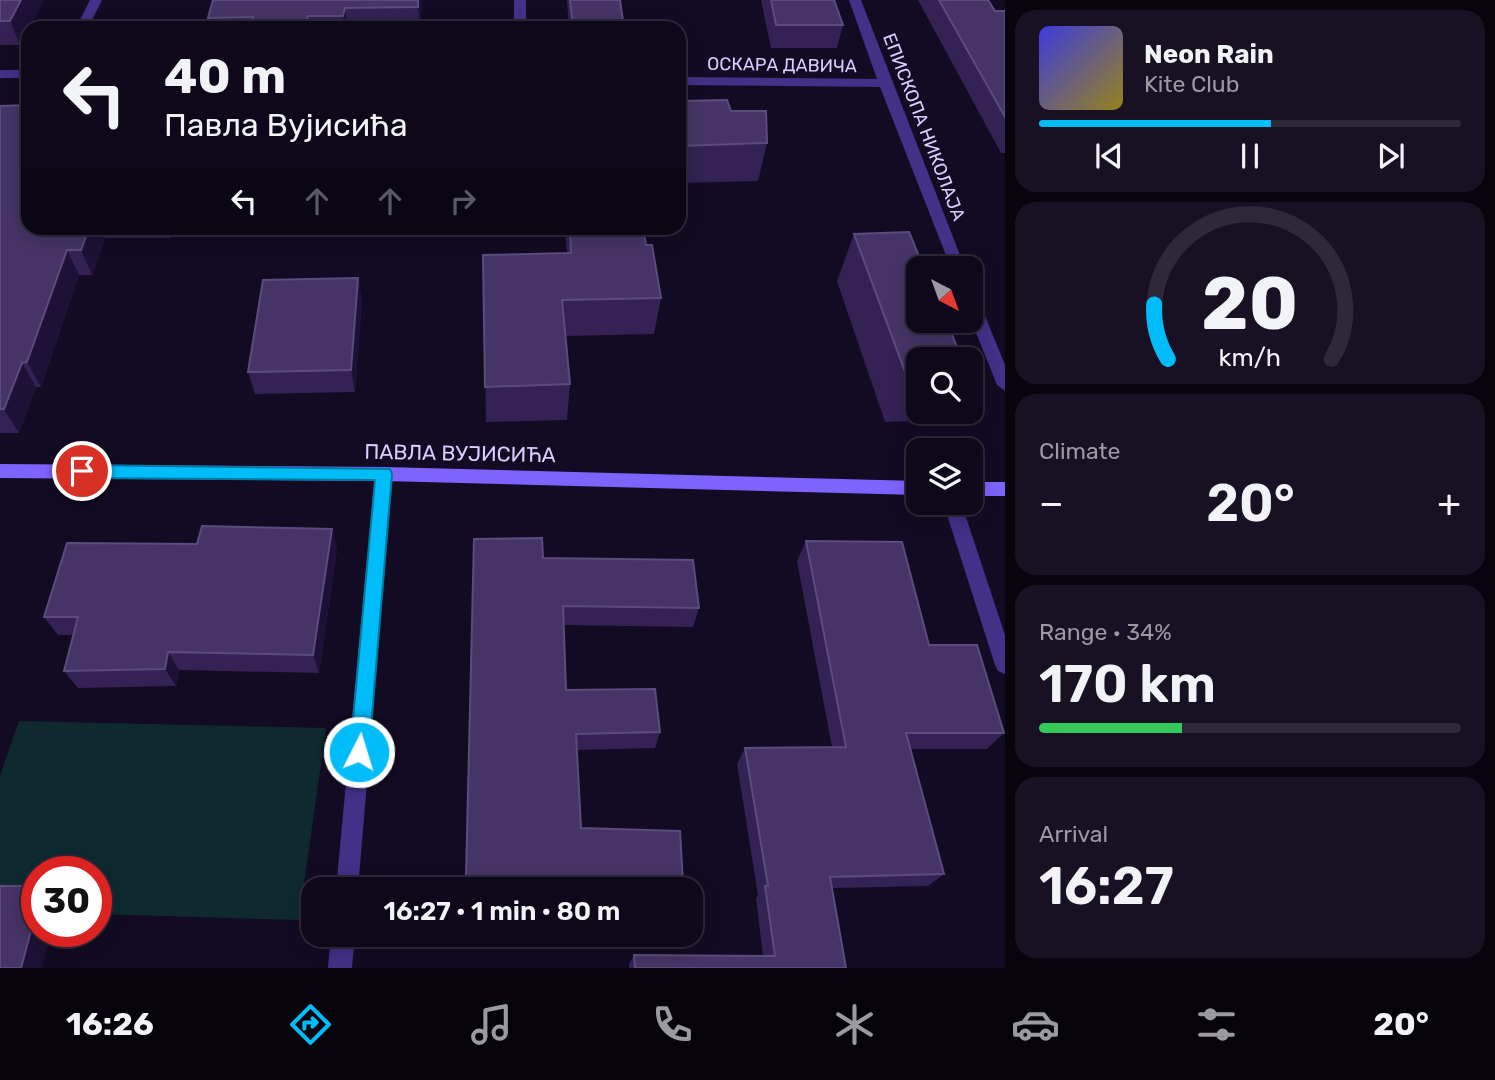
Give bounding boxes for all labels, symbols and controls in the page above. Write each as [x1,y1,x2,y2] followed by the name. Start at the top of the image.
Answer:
[878,30,970,224] street label: ЕПИСКОПА НИКОЛАЈА
[1144,39,1274,70] text: Neon Rain
[164,47,286,105] text: 40 m
[49,49,140,140] icon: left
[707,53,857,77] street label: ОСКАРА ДАВИЧА
[1144,70,1239,98] text: Kite Club
[164,106,408,144] text: Павла Вујисића
[1090,137,1128,175] icon: previous
[1231,137,1269,175] icon: pause
[1372,137,1410,175] icon: next
[225,182,263,220] icon: left
[298,182,336,220] icon: ahead
[371,182,409,220] icon: ahead
[444,182,482,220] icon: right
[906,256,984,332] north arrow
[906,256,983,515] map controls
[1202,261,1298,347] text: 20
[1219,342,1281,371] text: km/h
[906,347,983,424] button: search
[1039,437,1120,465] text: Climate
[906,438,983,515] button: layers
[364,439,556,467] street label: ПАВЛА ВУЈИСИЋА
[52,441,112,501] pin
[63,452,101,490] icon: arrive
[1206,472,1295,534] text: 20°
[1039,480,1064,526] text: −
[1437,480,1461,526] text: +
[1039,618,1172,646] text: Range · 34%
[1039,653,1216,715] text: 170 km
[322,715,396,789] position arrow
[1039,820,1108,848] text: Arrival
[1039,855,1174,917] text: 16:27
[21,856,112,947] speed limit sign: 30
[383,896,621,927] text: 16:27 · 1 min · 80 m
[286,1000,335,1049] icon: directions
[467,1000,516,1049] icon: music
[648,1000,697,1049] icon: phone
[830,1000,879,1049] icon: climate
[1011,1000,1060,1049] icon: car
[1192,1000,1241,1049] icon: filters
[66,1005,154,1043] text: 16:26
[1373,1005,1429,1043] text: 20°

